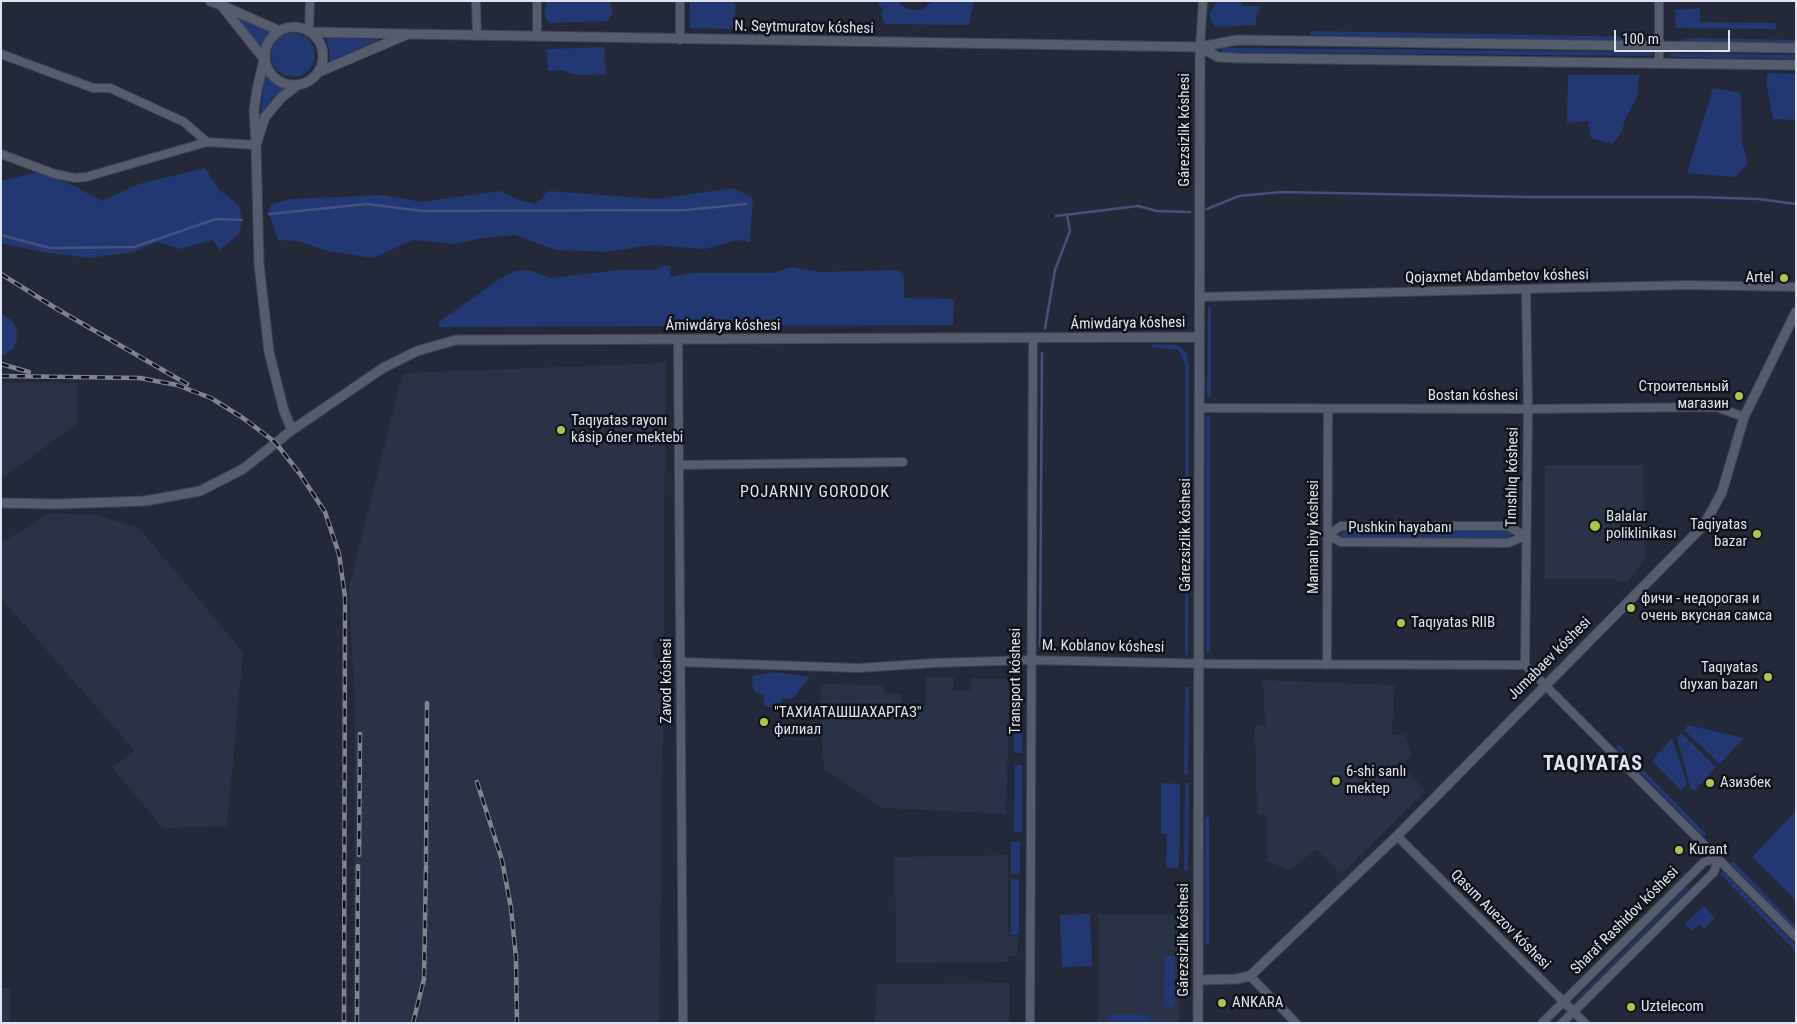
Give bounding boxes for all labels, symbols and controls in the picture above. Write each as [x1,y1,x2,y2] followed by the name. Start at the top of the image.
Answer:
[734,18,874,38] street label: N. Seytmuratov kóshesi
[1617,20,1733,52] scale bar
[1622,30,1659,48] text: 100 m
[1176,73,1194,187] street label: Gárezsizlik kóshesi
[1405,266,1589,288] street label: Qojaxmet Abdambetov kóshesi
[1746,269,1774,287] place label: Artel
[1778,272,1790,284] marker: Artel
[1070,314,1186,334] street label: Ámiwdárya kóshesi
[666,317,780,335] street label: Ámiwdárya kóshesi
[1638,378,1729,413] place label: Строительный магазин
[1428,387,1518,405] street label: Bostan kóshesi
[1733,390,1745,402] marker: Строительный магазин
[571,412,683,447] place label: Taqıyatas rayonı kásip óner mektebi
[555,424,567,436] marker: Taqıyatas rayonı kásip óner mektebi
[1503,427,1523,527] street label: Tınıshlıq kóshesi
[1177,478,1195,592] street label: Gárezsizlik kóshesi
[1305,480,1323,594] street label: Maman biy kóshesi
[738,483,892,503] district label: POJARNIY GORODOK
[1606,508,1676,543] place label: Balalar poliklinikası
[1690,516,1747,551] place label: Taqiyatas bazar
[1348,519,1452,537] street label: Pushkin hayabanı
[1588,519,1602,533] marker: Balalar poliklinikası
[1751,528,1763,540] marker: Taqiyatas bazar
[1641,590,1772,625] place label: фичи - недорогая и очень вкусная самса
[1625,602,1637,614] marker: фичи - недорогая и очень вкусная самса
[1411,614,1495,632] place label: Taqıyatas RIIB
[1505,614,1595,704] street label: Jumabaev kóshesi
[1395,617,1407,629] marker: Taqıyatas RIIB
[1007,628,1025,734] street label: Transport kóshesi
[1042,637,1164,657] street label: M. Koblanov kóshesi
[658,638,676,724] street label: Zavod kóshesi
[1680,659,1758,694] place label: Taqıyatas dıyxan bazarı
[1762,671,1774,683] marker: Taqıyatas dıyxan bazarı
[774,704,922,739] place label: "ТАХИАТАШШАХАРГАЗ" филиал
[758,716,770,728] marker: "ТАХИАТАШШАХАРГАЗ" филиал
[1542,753,1644,777] district label: TAQIYATAS
[1346,763,1406,798] place label: 6-shi sanlı mektep
[1720,774,1771,792] place label: Азизбек
[1330,775,1342,787] marker: 6-shi sanlı mektep
[1704,777,1716,789] marker: Азизбек
[1689,841,1727,859] place label: Kurant
[1673,844,1685,856] marker: Kurant
[1567,863,1683,979] street label: Sharaf Rashidov kóshesi
[1446,866,1554,974] street label: Qasım Auezov kóshesi
[1175,883,1193,997] street label: Gárezsizlik kóshesi
[1232,994,1283,1012] place label: ANKARA
[1216,997,1228,1009] marker: ANKARA
[1641,998,1704,1016] place label: Uztelecom
[1625,1001,1637,1013] marker: Uztelecom

